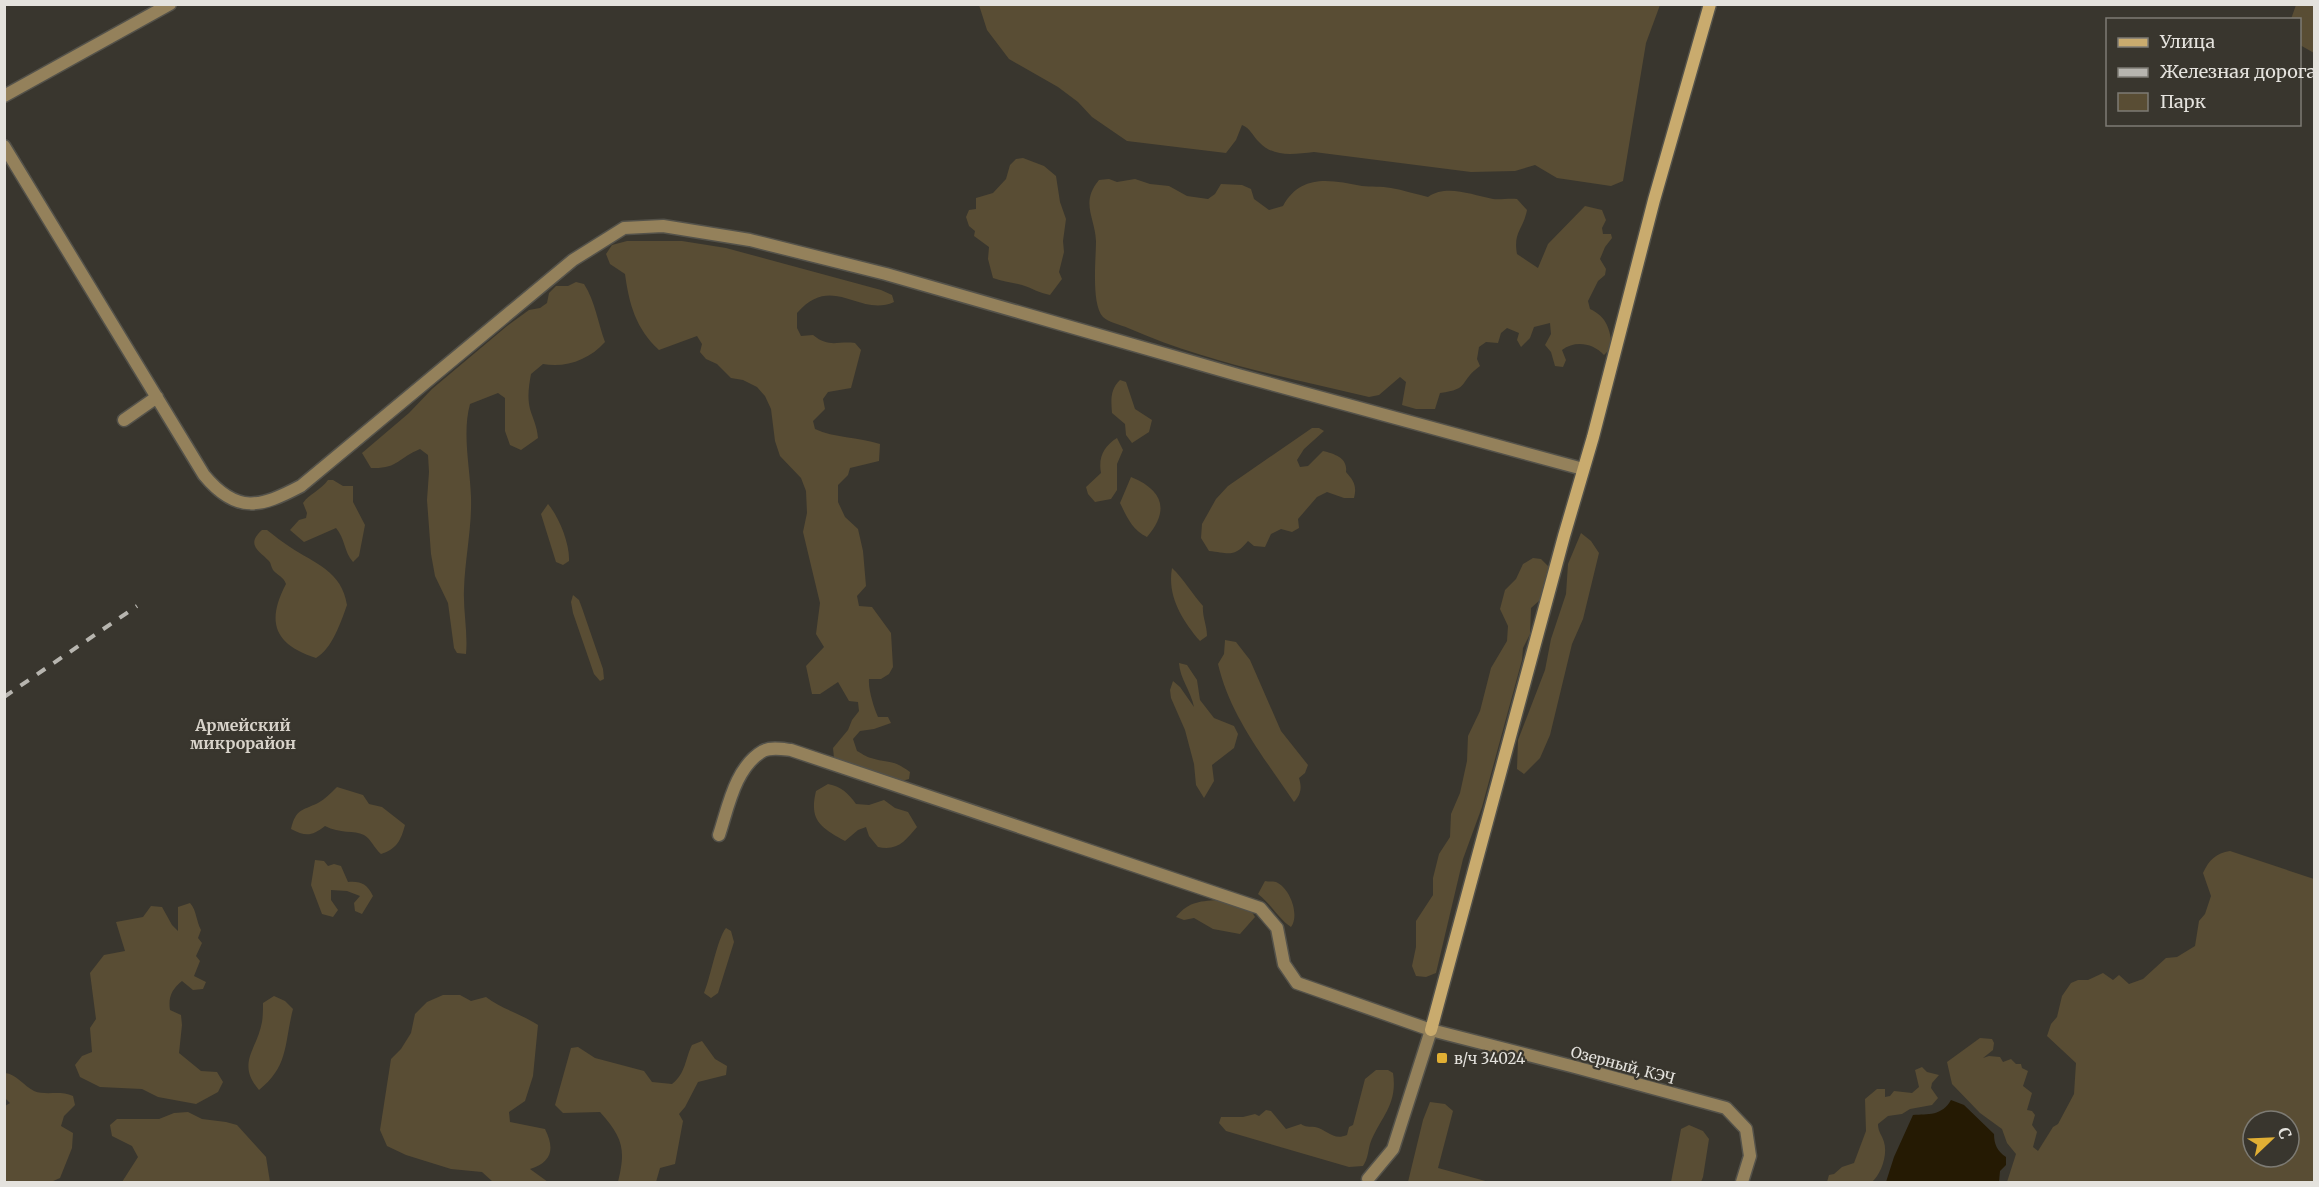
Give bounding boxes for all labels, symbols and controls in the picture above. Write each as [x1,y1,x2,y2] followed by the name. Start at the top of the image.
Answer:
[2106,18,2301,126] legend
[2159,30,2215,53] text: Улица
[2160,60,2317,83] text: Железная дорога
[2160,90,2206,113] text: Парк
[190,715,296,753] district label: Армейский микрорайон
[1569,1042,1678,1088] street label: Озерный, КЭЧ
[1454,1049,1525,1068] place label: в/ч 34024
[1435,1051,1449,1065] marker: в/ч 34024
[2241,1109,2301,1169] north arrow
[2274,1124,2296,1142] text: С

